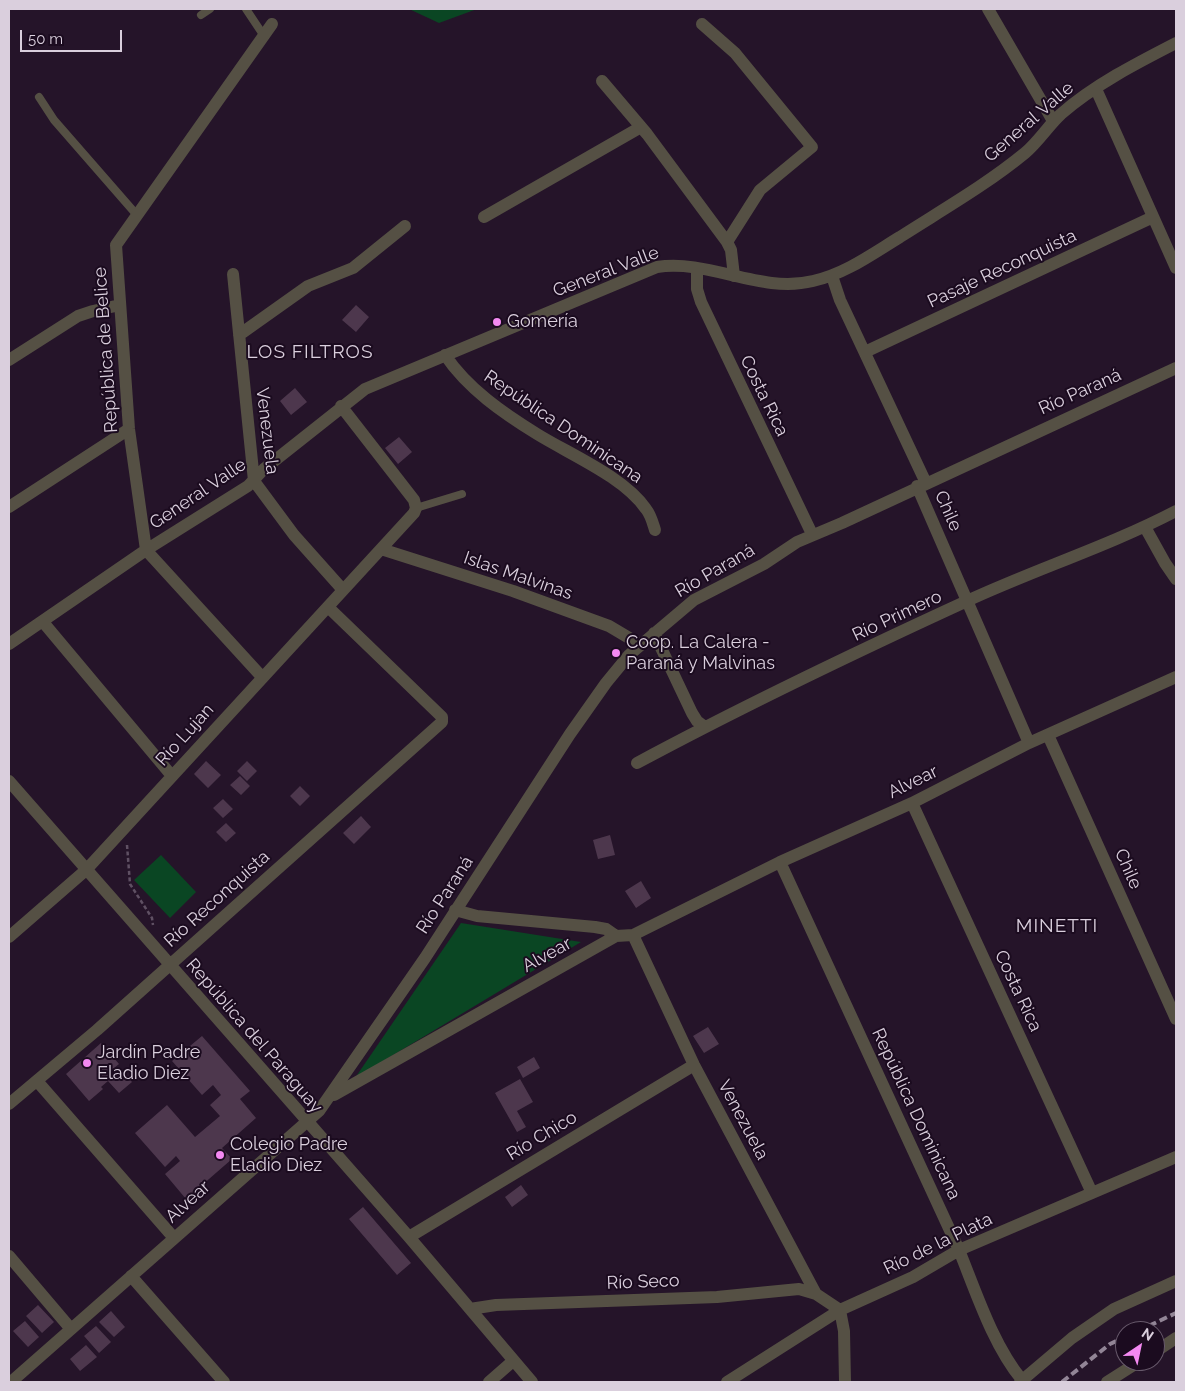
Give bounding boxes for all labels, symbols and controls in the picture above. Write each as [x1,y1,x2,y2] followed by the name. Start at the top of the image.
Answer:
[22,20,125,52] scale bar
[28,30,63,48] text: 50 m
[980,77,1078,167] street label: General Valle
[924,225,1080,313] street label: Pasaje Reconquista
[550,242,662,302] street label: General Valle
[89,266,123,434] street label: República de Belice
[507,311,578,333] place label: Gomería
[491,316,503,328] marker: Gomería
[245,341,375,363] district label: LOS FILTROS
[735,352,793,440] street label: Costa Rica
[1035,364,1125,420] street label: Río Paraná
[480,366,646,488] street label: República Dominicana
[251,386,283,476] street label: Venezuela
[146,454,250,534] street label: General Valle
[930,487,966,535] street label: Chile
[671,540,759,602] street label: Río Paraná
[461,547,575,605] street label: Islas Malvinas
[849,586,945,646] street label: Río Primero
[626,632,775,674] place label: Coop. La Calera - Paraná y Malvinas
[610,647,622,659] marker: Coop. La Calera - Paraná y Malvinas
[151,699,219,771] street label: Río Lujan
[885,761,941,803] street label: Alvear
[1110,845,1146,893] street label: Chile
[160,846,274,952] street label: Río Reconquista
[412,852,478,938] street label: Río Paraná
[1015,915,1099,937] district label: MINETTI
[519,933,575,977] street label: Alvear
[990,947,1046,1035] street label: Costa Rica
[181,954,327,1118] street label: República del Paraguay
[867,1025,965,1203] street label: República Dominicana
[97,1042,200,1084] place label: Jardín Padre Eladio Diez
[81,1057,93,1069] marker: Jardín Padre Eladio Diez
[713,1076,773,1164] street label: Venezuela
[503,1107,581,1165] street label: Río Chico
[230,1134,348,1176] place label: Colegio Padre Eladio Diez
[214,1149,226,1161] marker: Colegio Padre Eladio Diez
[161,1176,215,1228] street label: Alvear
[880,1208,996,1280] street label: Río de la Plata
[606,1270,680,1294] street label: Río Seco
[1115,1321,1165,1371] north arrow
[1139,1325,1157,1344] text: N

